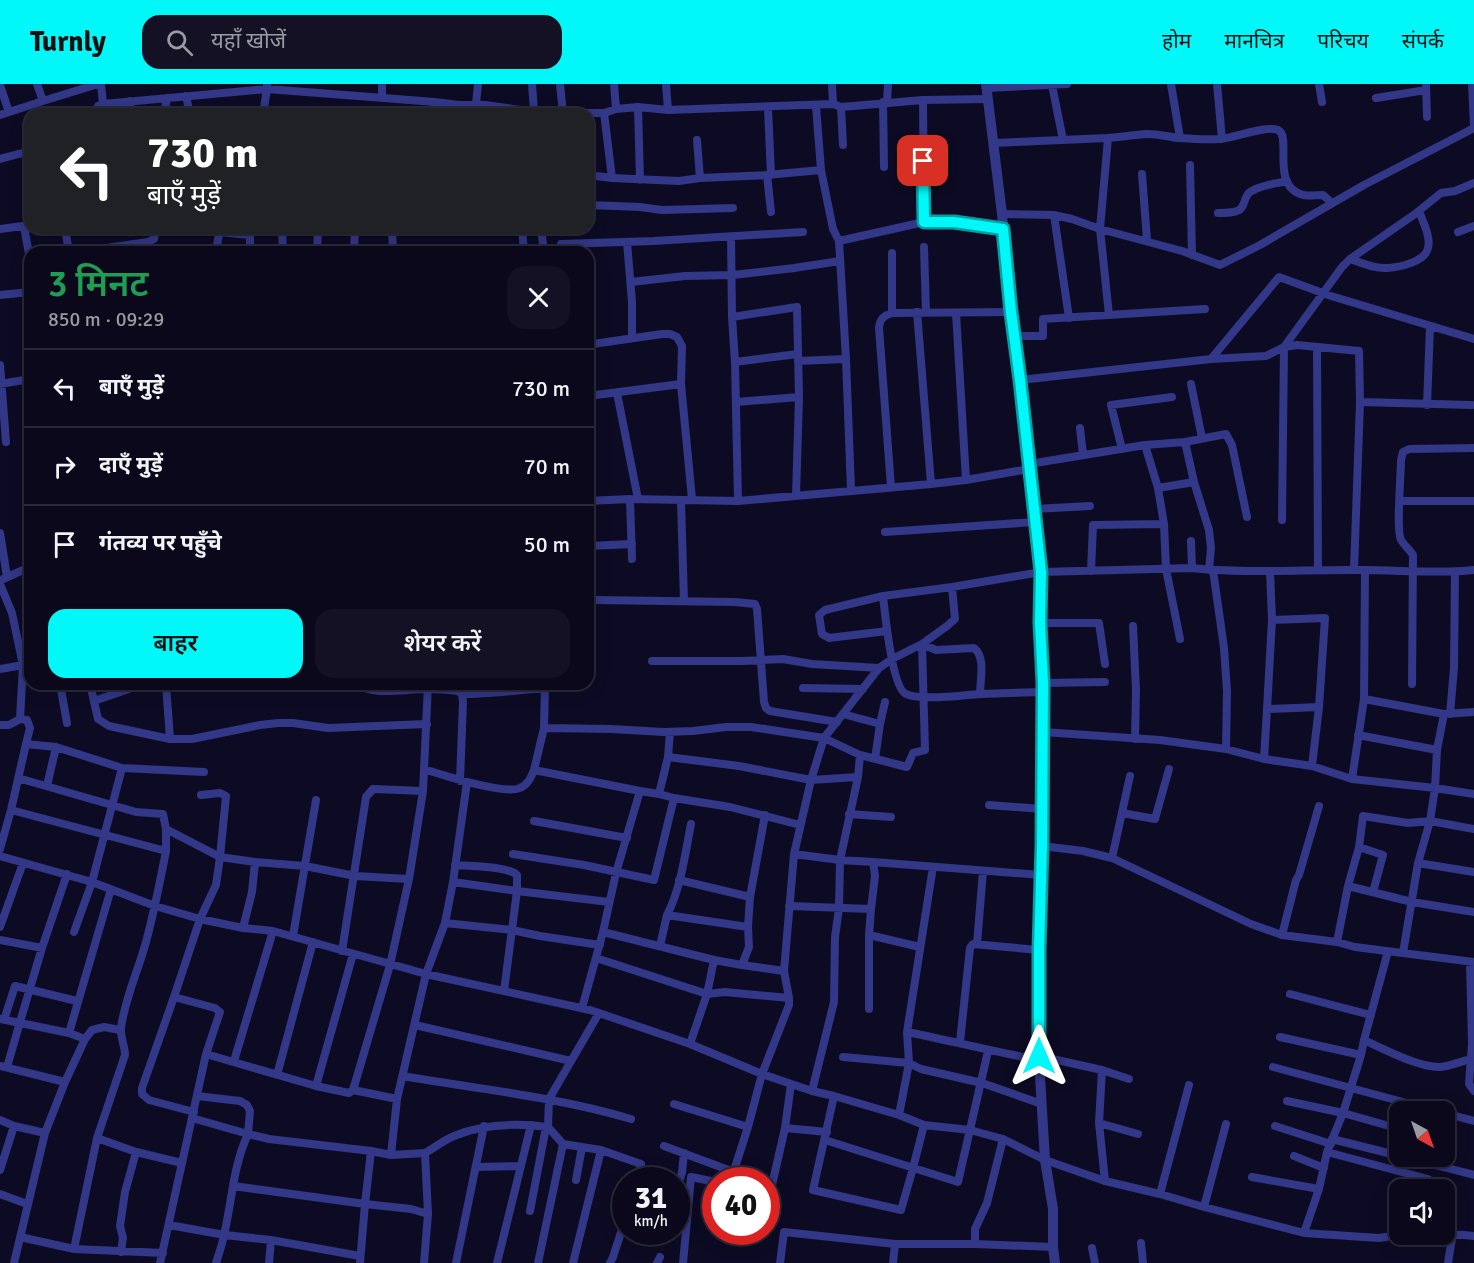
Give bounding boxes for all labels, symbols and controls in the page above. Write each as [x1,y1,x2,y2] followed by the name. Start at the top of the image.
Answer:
[142,15,562,69] search box
[30,25,106,59] text: Turnly
[163,26,196,59] icon: search
[211,27,286,54] text: यहाँ खोजें
[1162,28,1191,54] text: होम
[1224,28,1284,54] text: मानचित्र
[1317,28,1369,54] text: परिचय
[1402,28,1444,54] text: संपर्क
[147,128,258,179] text: 730 m
[48,132,126,210] icon: left
[897,135,948,186] pin
[906,144,939,177] icon: arrive
[147,179,221,212] text: बाएँ मुड़ें
[48,262,148,307] text: 3 मिनट
[507,266,570,329] button: close
[48,307,164,332] text: 850 m · 09:29
[48,372,81,405] icon: left
[99,373,164,400] text: बाएँ मुड़ें
[512,375,570,402] text: 730 m
[48,450,81,483] icon: right
[99,451,163,478] text: दाएँ मुड़ें
[524,453,570,480] text: 70 m
[48,528,81,561] icon: arrive
[99,529,222,556] text: गंतव्य पर पहुँचे
[524,531,570,558] text: 50 m
[48,609,303,678] button: बाहर
[315,609,570,678] button: शेयर करें
[1007,1024,1071,1088] position arrow
[1389,1101,1455,1167] north arrow
[1389,1101,1455,1245] map controls
[702,1167,780,1245] speed limit sign: 40
[1389,1179,1455,1245] button: sound
[635,1180,667,1217] text: 31
[634,1212,668,1230] text: km/h

